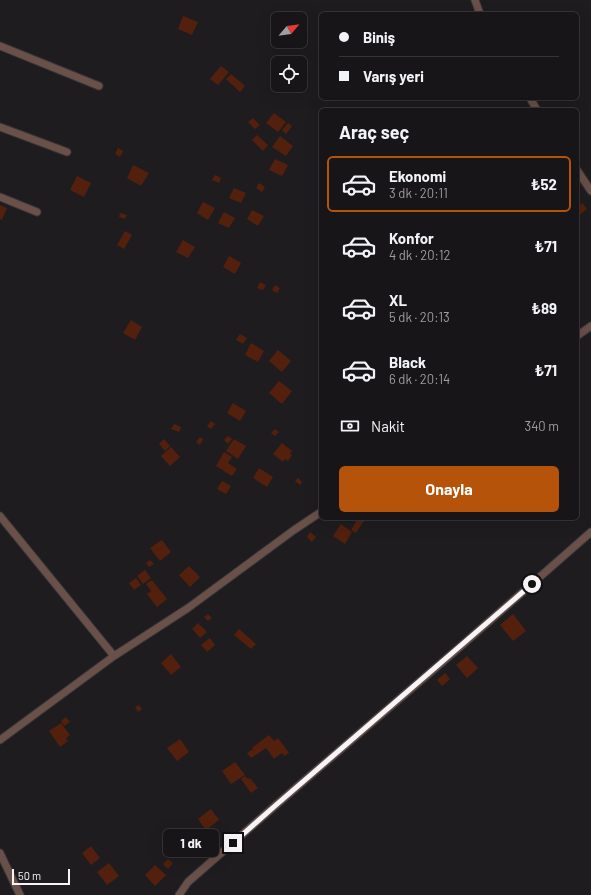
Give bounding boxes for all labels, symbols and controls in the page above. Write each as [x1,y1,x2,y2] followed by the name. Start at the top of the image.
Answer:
[271,12,307,48] north arrow
[271,12,307,92] map controls
[363,28,395,46] text: Biniş
[271,56,307,92] button: locate
[363,67,424,85] text: Varış yeri
[339,121,409,143] text: Araç seç
[341,166,377,202] icon: car
[389,167,446,185] text: Ekonomi
[531,175,557,193] text: ₺52
[389,185,448,201] text: 3 dk · 20:11
[341,228,377,264] icon: car
[389,229,434,247] text: Konfor
[534,237,557,255] text: ₺71
[389,247,451,263] text: 4 dk · 20:12
[341,290,377,326] icon: car
[389,291,407,309] text: XL
[531,299,557,317] text: ₺89
[389,309,450,325] text: 5 dk · 20:13
[341,352,377,388] icon: car
[389,353,426,371] text: Black
[534,361,557,379] text: ₺71
[389,371,450,387] text: 6 dk · 20:14
[339,415,361,437] icon: cash
[371,417,405,435] text: Nakit
[524,418,559,434] text: 340 m
[339,466,559,512] button: Onayla
[523,575,541,593] route start
[163,829,219,857] callout: 1 dk
[224,834,242,852] route end
[180,835,202,851] text: 1 dk
[12,867,70,886] scale bar
[18,869,41,882] text: 50 m

